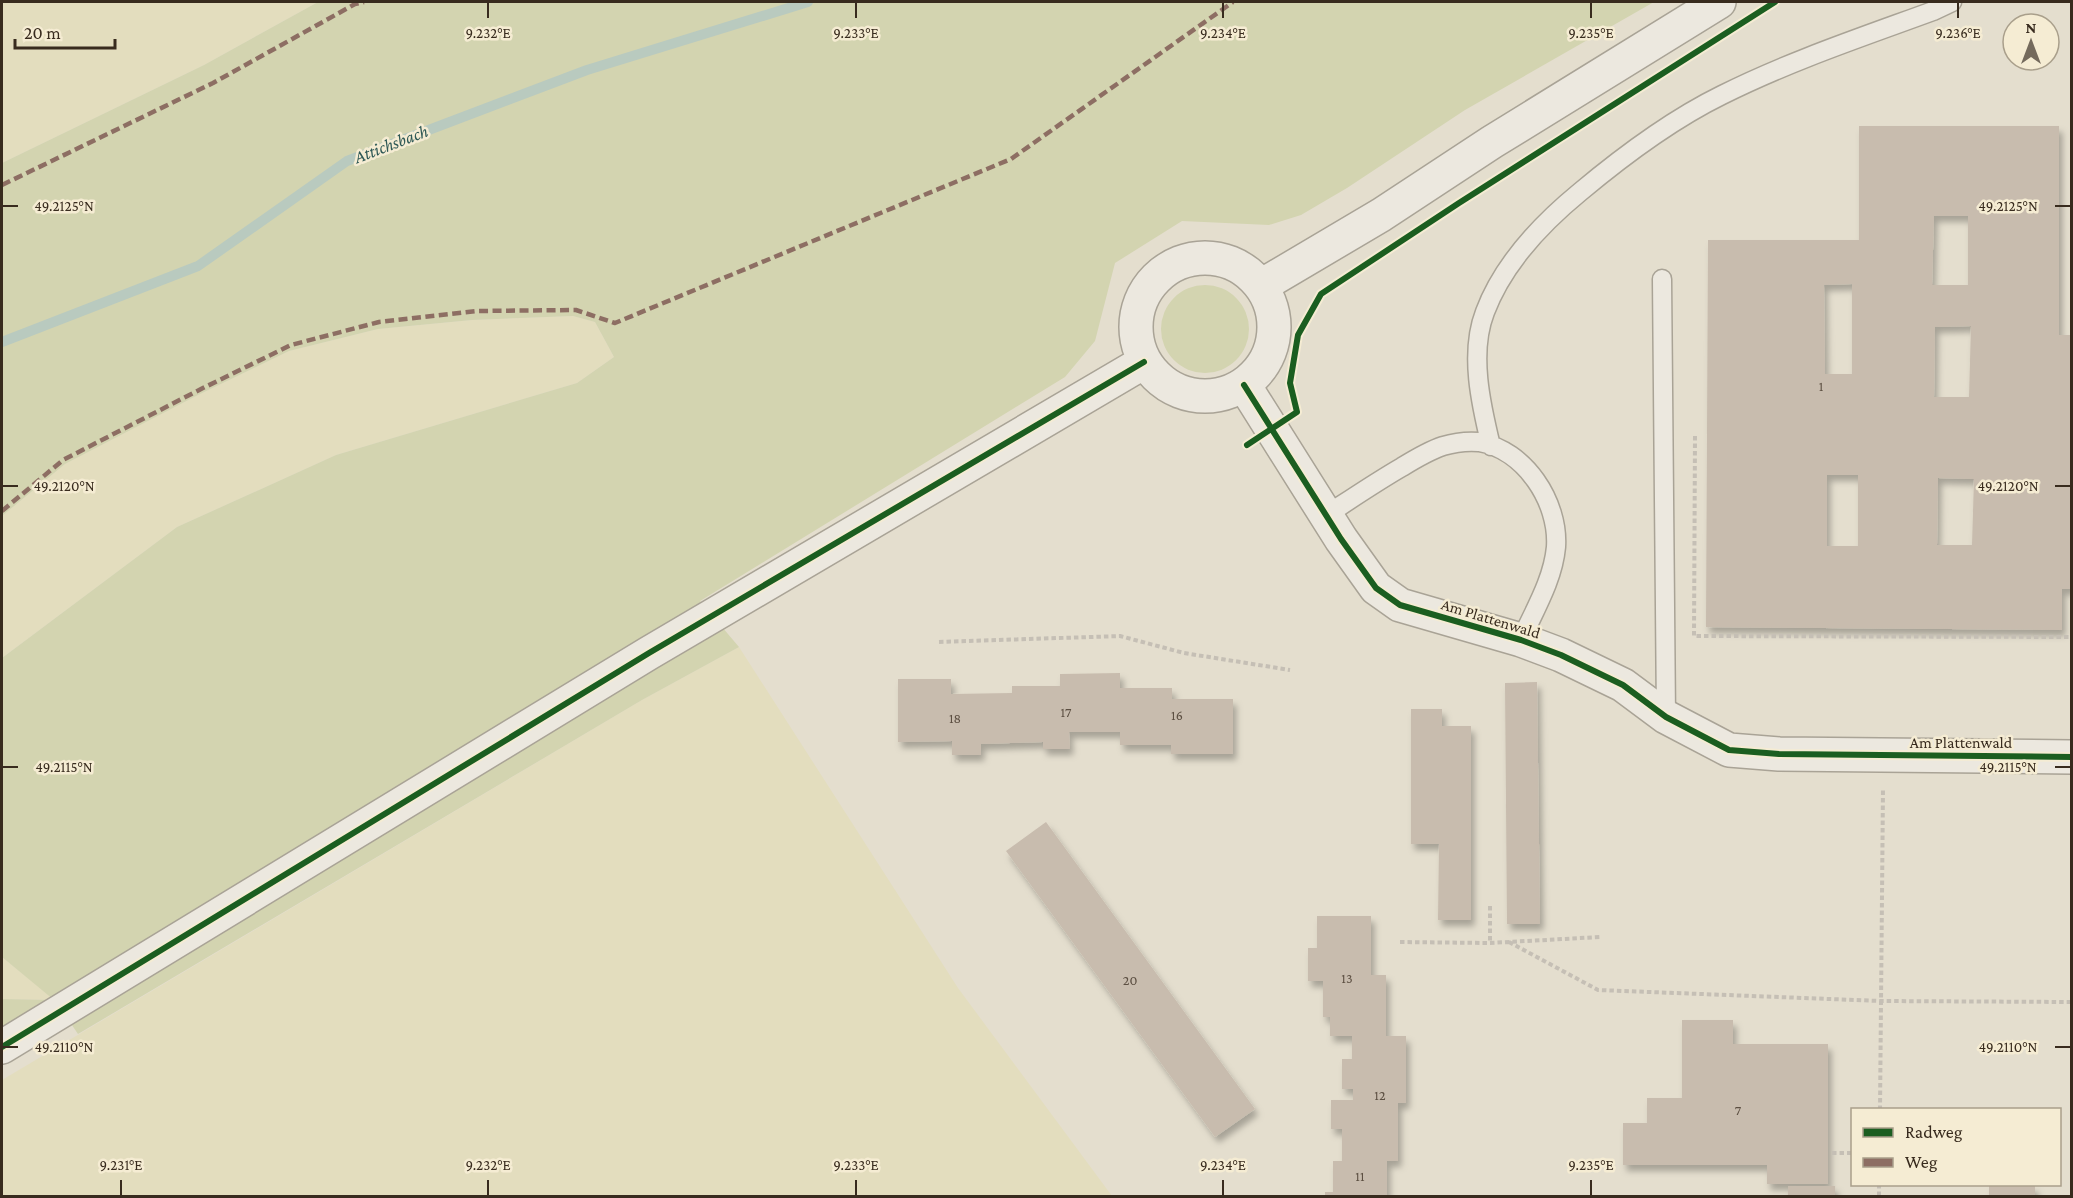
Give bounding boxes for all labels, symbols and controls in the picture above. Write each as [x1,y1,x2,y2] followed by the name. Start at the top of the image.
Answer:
[15,12,116,50] scale bar
[2001,12,2061,72] north arrow
[2026,19,2037,36] text: N
[24,23,61,43] text: 20 m
[465,25,511,41] text: 9.232°E
[833,25,879,41] text: 9.233°E
[1200,25,1246,41] text: 9.234°E
[1568,25,1614,41] text: 9.235°E
[1935,25,1981,41] text: 9.236°E
[350,121,431,168] water label: Attichsbach
[34,198,94,214] text: 49.2125°N
[1978,198,2038,214] text: 49.2125°N
[1819,378,1824,394] house number: 1
[33,478,95,494] text: 49.2120°N
[1977,478,2039,494] text: 49.2120°N
[1439,595,1543,642] street label: Am Plattenwald
[1060,704,1072,720] house number: 17
[1171,707,1183,723] house number: 16
[949,710,961,726] house number: 18
[1910,734,2013,751] street label: Am Plattenwald
[35,759,93,775] text: 49.2115°N
[1979,759,2037,775] text: 49.2115°N
[1341,970,1353,986] house number: 13
[1123,972,1137,988] house number: 20
[35,1039,94,1055] text: 49.2110°N
[1979,1039,2038,1055] text: 49.2110°N
[1374,1087,1386,1103] house number: 12
[1735,1102,1742,1118] house number: 7
[1851,1108,2061,1186] legend
[1905,1122,1963,1142] text: Radweg
[1905,1152,1938,1172] text: Weg
[100,1157,143,1173] text: 9.231°E
[465,1157,511,1173] text: 9.232°E
[833,1157,879,1173] text: 9.233°E
[1200,1157,1246,1173] text: 9.234°E
[1568,1157,1614,1173] text: 9.235°E
[1355,1168,1365,1184] house number: 11

